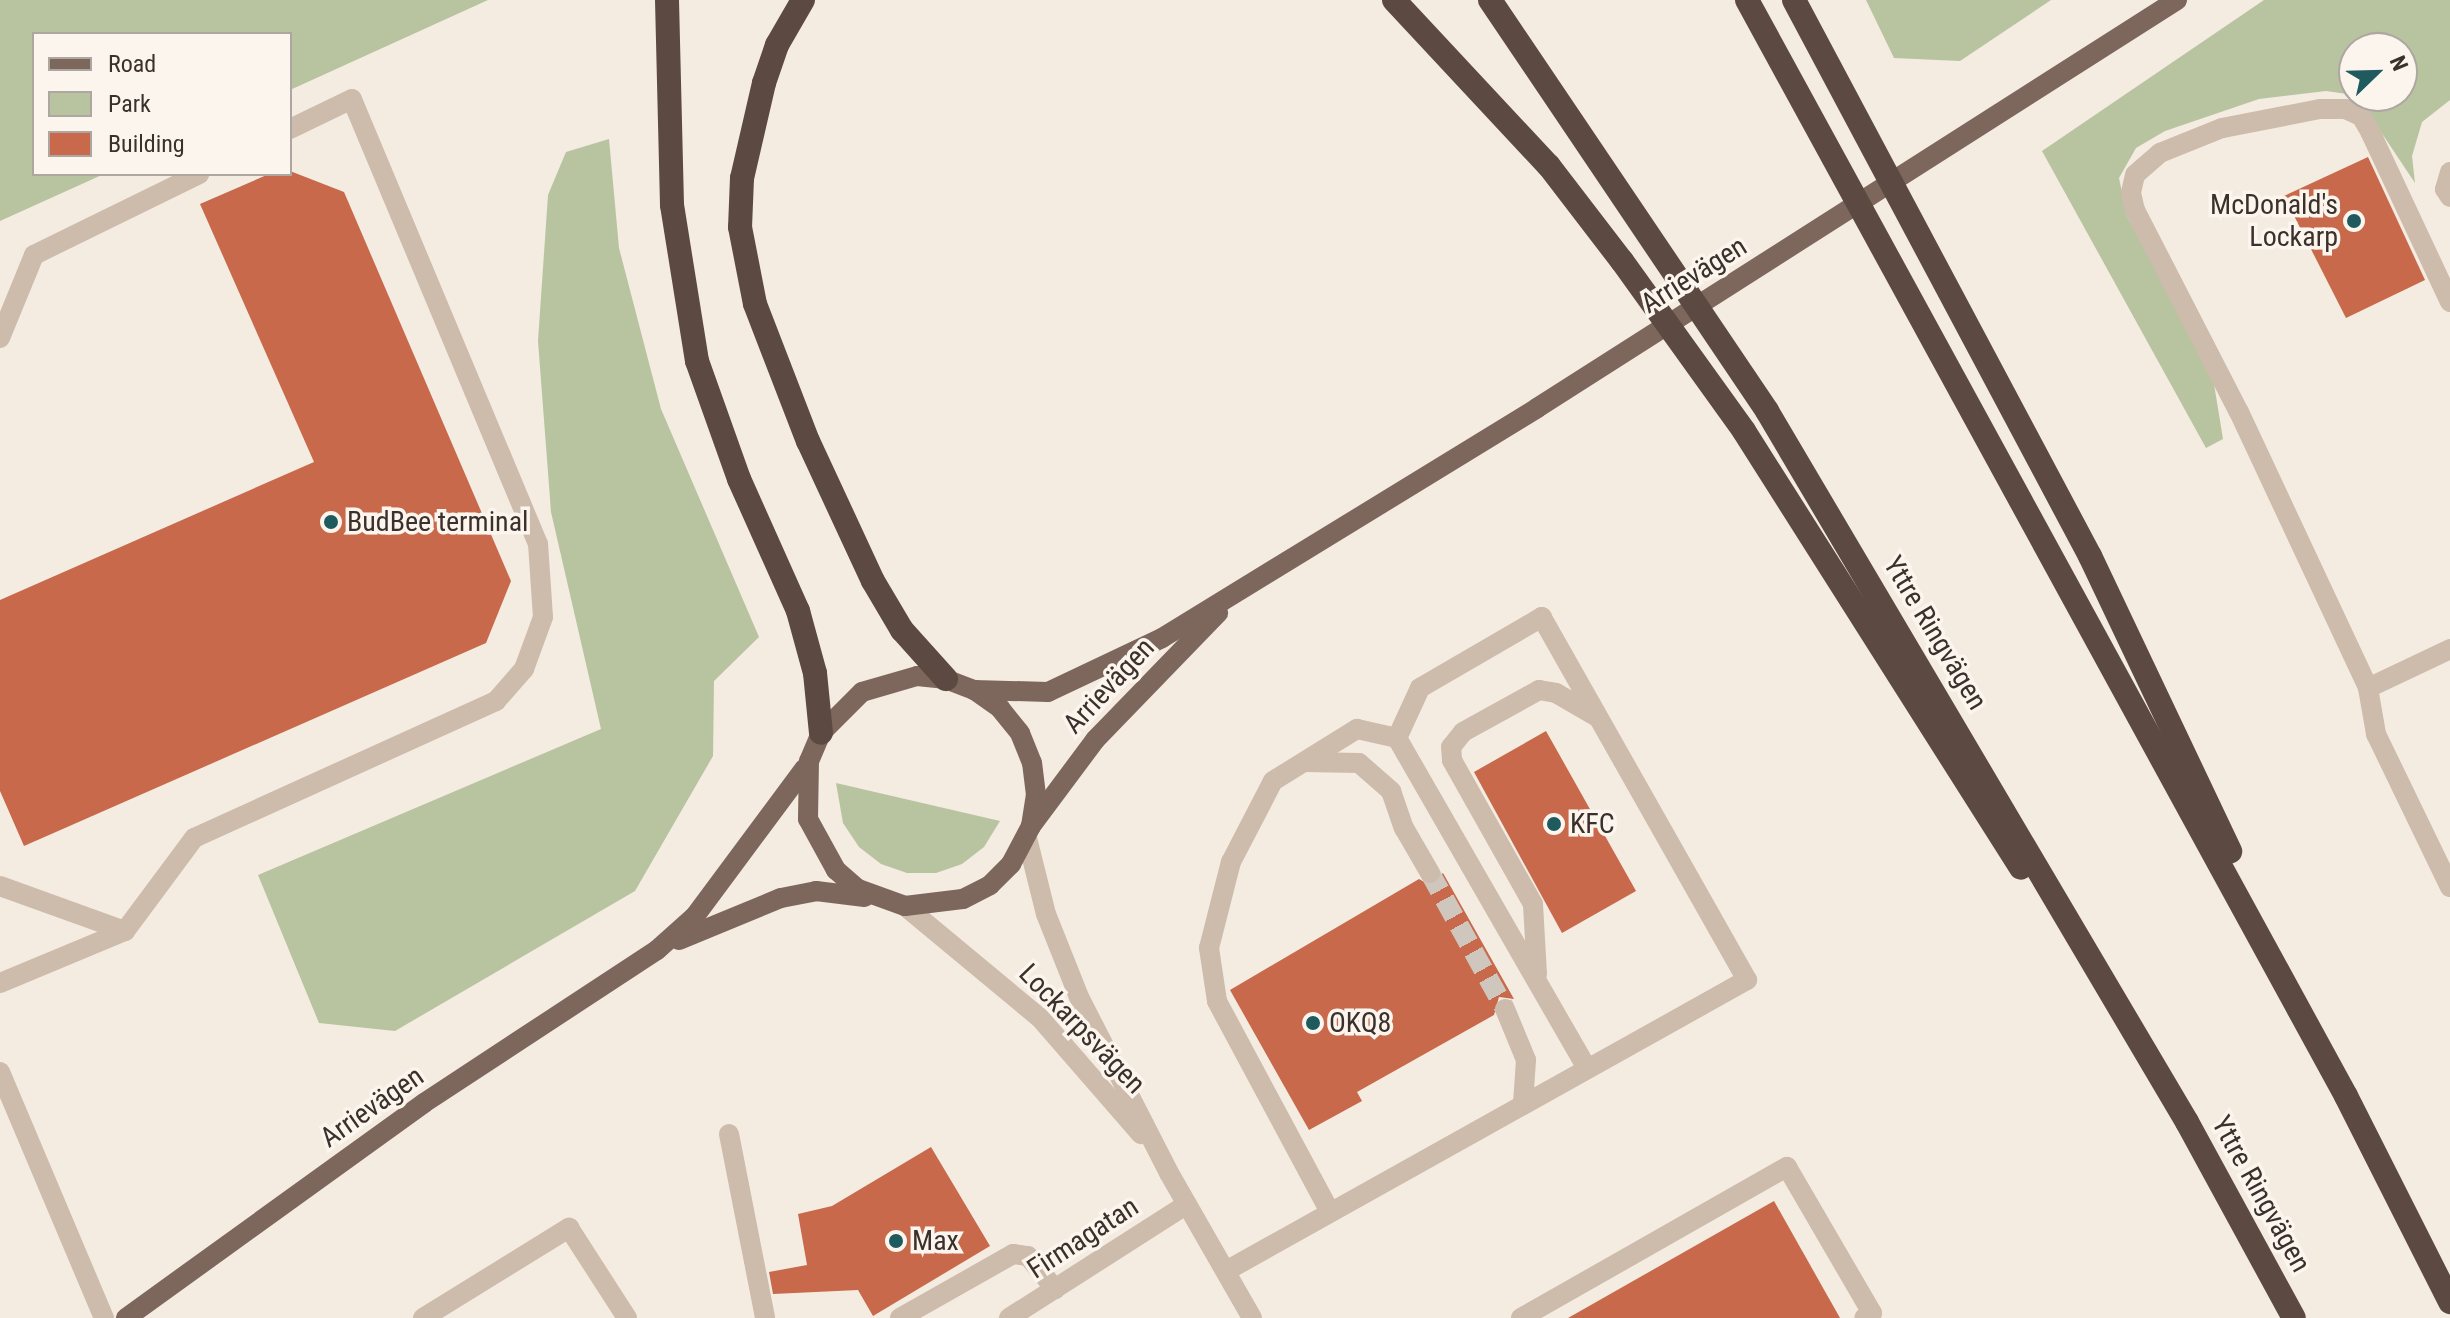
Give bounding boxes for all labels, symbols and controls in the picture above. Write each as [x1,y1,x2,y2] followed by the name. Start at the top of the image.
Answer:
[32,32,292,176] legend
[2338,32,2418,112] north arrow
[108,50,156,78] text: Road
[2385,52,2413,74] text: N
[108,90,151,118] text: Park
[108,130,185,158] text: Building
[2210,188,2338,254] place label: McDonald's Lockarp
[2345,212,2363,230] marker: McDonald's Lockarp
[1635,229,1753,321] street label: Arrievägen
[347,505,529,539] place label: BudBee terminal
[322,513,340,531] marker: BudBee terminal
[1876,550,1994,716] street label: Yttre Ringvägen
[1056,631,1162,741] street label: Arrievägen
[1570,807,1615,841] place label: KFC
[1545,815,1563,833] marker: KFC
[1012,957,1152,1101] street label: Lockarpsvägen
[1329,1006,1391,1040] place label: OKQ8
[1304,1014,1322,1032] marker: OKQ8
[314,1059,430,1155] street label: Arrievägen
[2204,1110,2318,1278] street label: Yttre Ringvägen
[1021,1190,1145,1286] street label: Firmagatan
[912,1224,959,1258] place label: Max
[887,1232,905,1250] marker: Max

